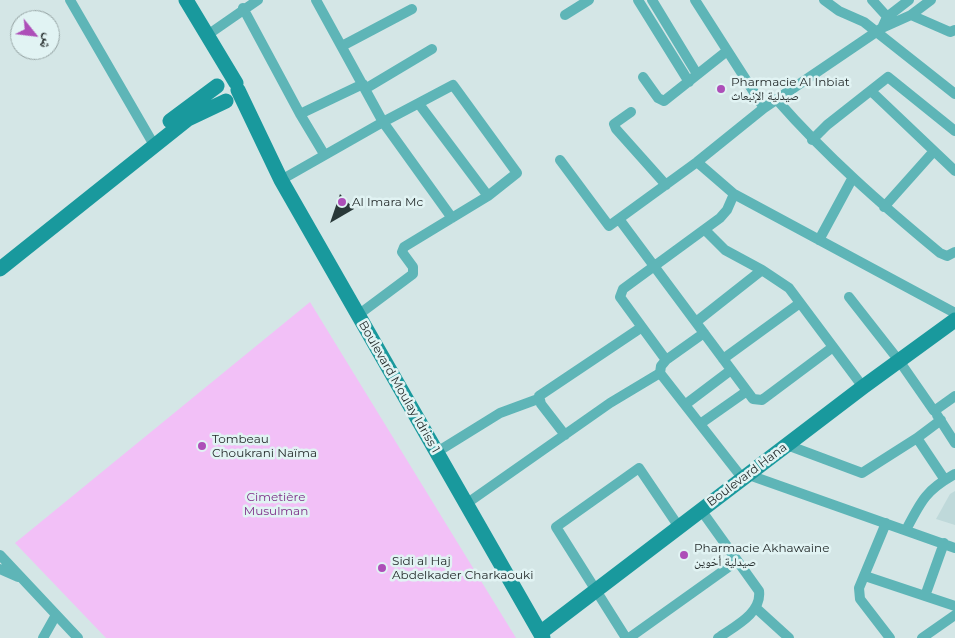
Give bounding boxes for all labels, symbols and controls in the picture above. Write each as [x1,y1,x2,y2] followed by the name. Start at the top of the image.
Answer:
[10,10,60,60] north arrow
[36,31,59,53] text: ش
[731,75,850,103] place label: Pharmacie Al Inbiat صيدلية الإنبعاث
[715,83,727,95] marker: Pharmacie Al Inbiat صيدلية الإنبعاث
[352,195,423,209] place label: Al Imara Mc
[336,196,348,208] marker: Al Imara Mc
[355,318,443,456] street label: Boulevard Moulay Idriss 1
[212,432,317,460] place label: Tombeau Choukrani Naïma
[196,440,208,452] marker: Tombeau Choukrani Naïma
[704,440,790,510] street label: Boulevard Hana
[244,490,308,518] park label: Cimetière Musulman
[694,541,829,569] place label: Pharmacie Akhawaine صيدلية أخوين
[678,549,690,561] marker: Pharmacie Akhawaine صيدلية أخوين
[392,554,533,582] place label: Sidi al Haj Abdelkader Charkaouki
[376,562,388,574] marker: Sidi al Haj Abdelkader Charkaouki

